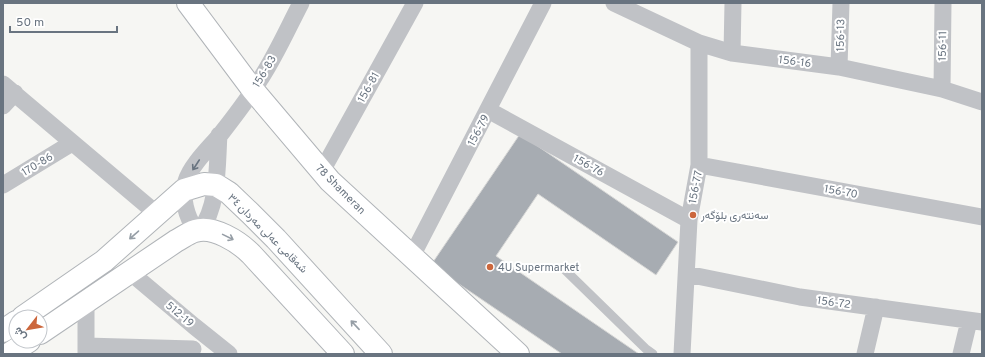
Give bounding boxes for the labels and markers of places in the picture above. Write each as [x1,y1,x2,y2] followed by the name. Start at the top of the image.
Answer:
[700,209,769,223] place label: سەنتەری بلۆگەر
[688,210,698,220] marker: سەنتەری بلۆگەر
[498,261,580,275] place label: 4U Supermarket
[485,262,495,272] marker: 4U Supermarket

